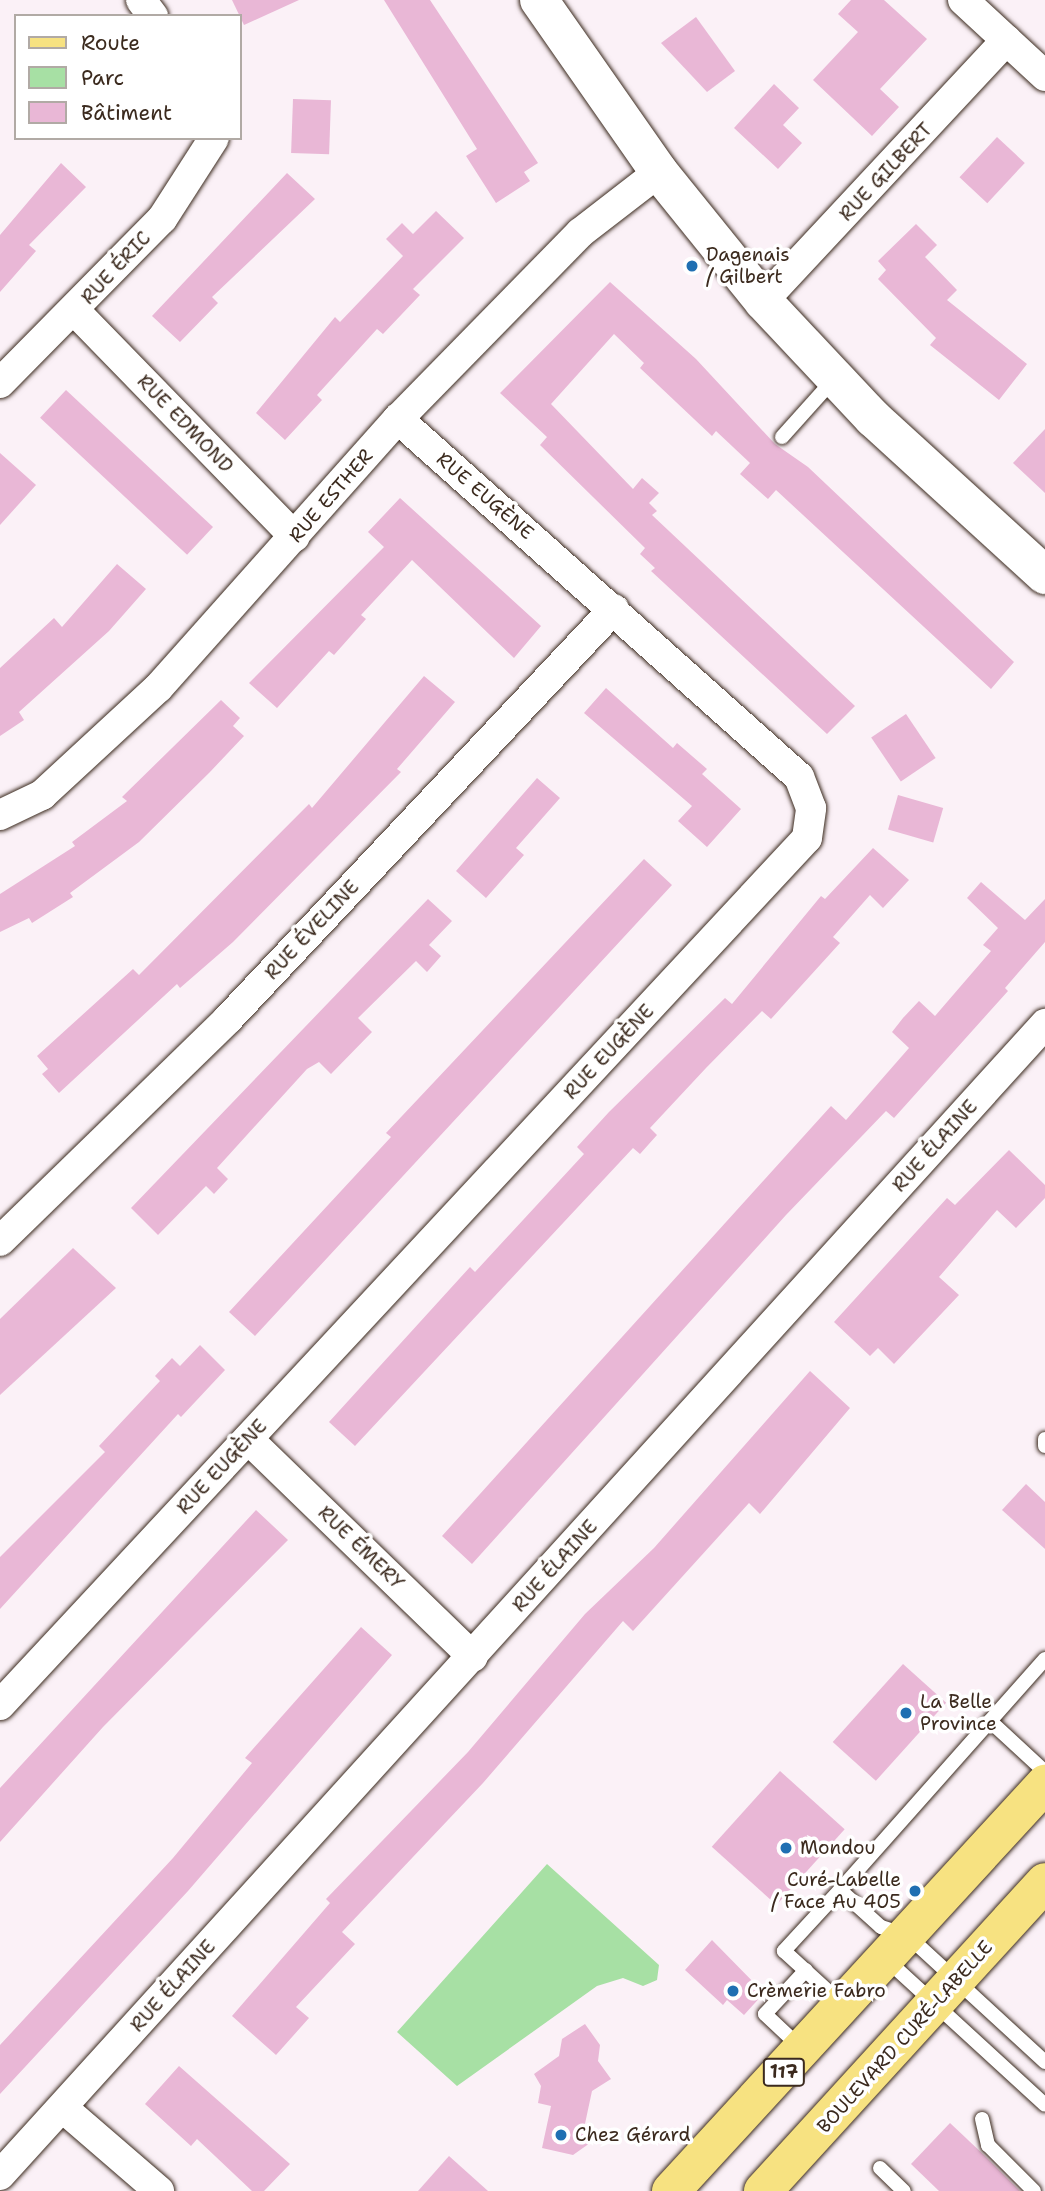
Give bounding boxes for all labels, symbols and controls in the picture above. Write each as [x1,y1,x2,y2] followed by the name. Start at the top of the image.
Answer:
[14,14,242,140] legend
[81,29,140,57] text: Route
[81,64,124,92] text: Parc
[81,99,172,127] text: Bâtiment
[835,118,937,226] street label: RUE GILBERT
[77,227,155,309] street label: RUE ÉRIC
[706,244,790,288] place label: Dagenais / Gilbert
[684,258,700,274] marker: Dagenais / Gilbert
[132,370,238,478] street label: RUE EDMOND
[284,445,378,547] street label: RUE ESTHER
[432,448,538,544] street label: RUE EUGÈNE
[260,876,364,984] street label: RUE ÉVELINE
[559,1000,659,1104] street label: RUE EUGÈNE
[888,1095,982,1197] street label: RUE ÉLAINE
[172,1415,272,1519] street label: RUE EUGÈNE
[313,1501,409,1595] street label: RUE ÉMERY
[508,1515,602,1617] street label: RUE ÉLAINE
[920,1691,997,1735] place label: La Belle Province
[898,1705,914,1721] marker: La Belle Province
[800,1837,875,1859] place label: Mondou
[778,1840,794,1856] marker: Mondou
[771,1869,901,1913] place label: Curé-Labelle / Face Au 405
[907,1883,923,1899] marker: Curé-Labelle / Face Au 405
[126,1935,220,2037] street label: RUE ÉLAINE
[813,1936,997,2138] street label: BOULEVARD CURÉ-LABELLE
[747,1980,886,2002] place label: Crèmerie Fabro
[725,1983,741,1999] marker: Crèmerie Fabro
[761,2058,807,2086] road number: 117
[575,2124,691,2146] place label: Chez Gérard
[553,2127,569,2143] marker: Chez Gérard

